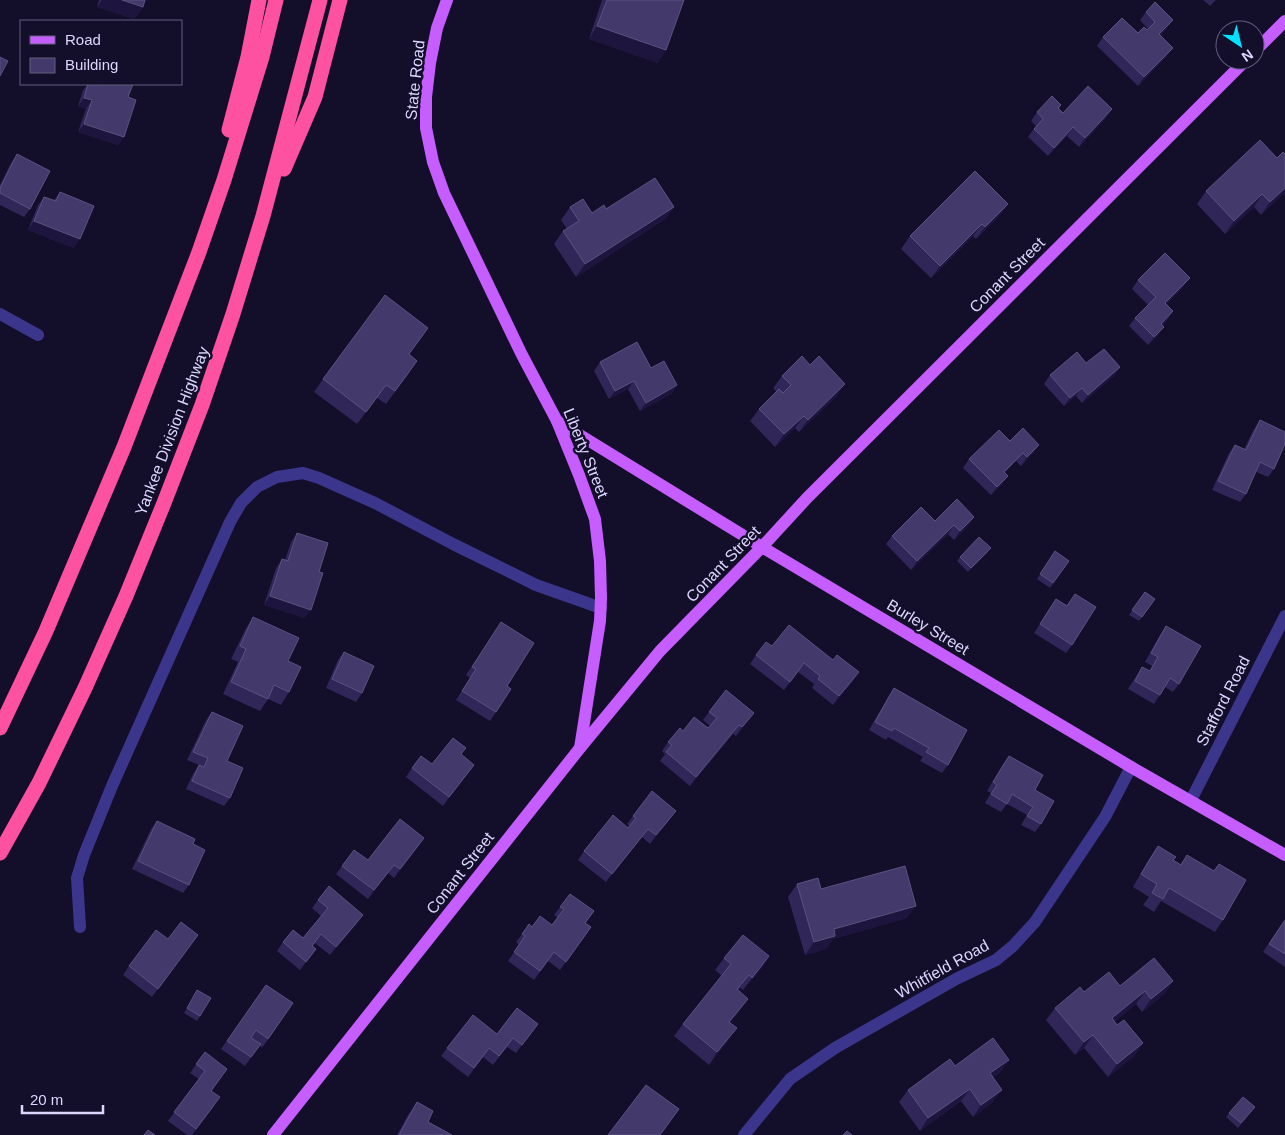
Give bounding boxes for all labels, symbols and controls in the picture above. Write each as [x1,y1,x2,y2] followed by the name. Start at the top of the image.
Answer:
[20,20,182,85] legend
[1215,20,1265,70] north arrow
[65,31,101,48] text: Road
[402,39,428,121] street label: State Road
[1239,46,1256,65] text: N
[65,56,118,73] text: Building
[966,234,1048,316] street label: Conant Street
[132,344,212,518] street label: Yankee Division Highway
[560,406,612,501] street label: Liberty Street
[683,522,764,605] street label: Conant Street
[884,596,972,658] street label: Burley Street
[1193,653,1253,749] street label: Stafford Road
[423,828,497,917] street label: Conant Street
[892,936,992,1002] street label: Whitfield Road
[22,1082,104,1114] scale bar
[30,1091,63,1108] text: 20 m

